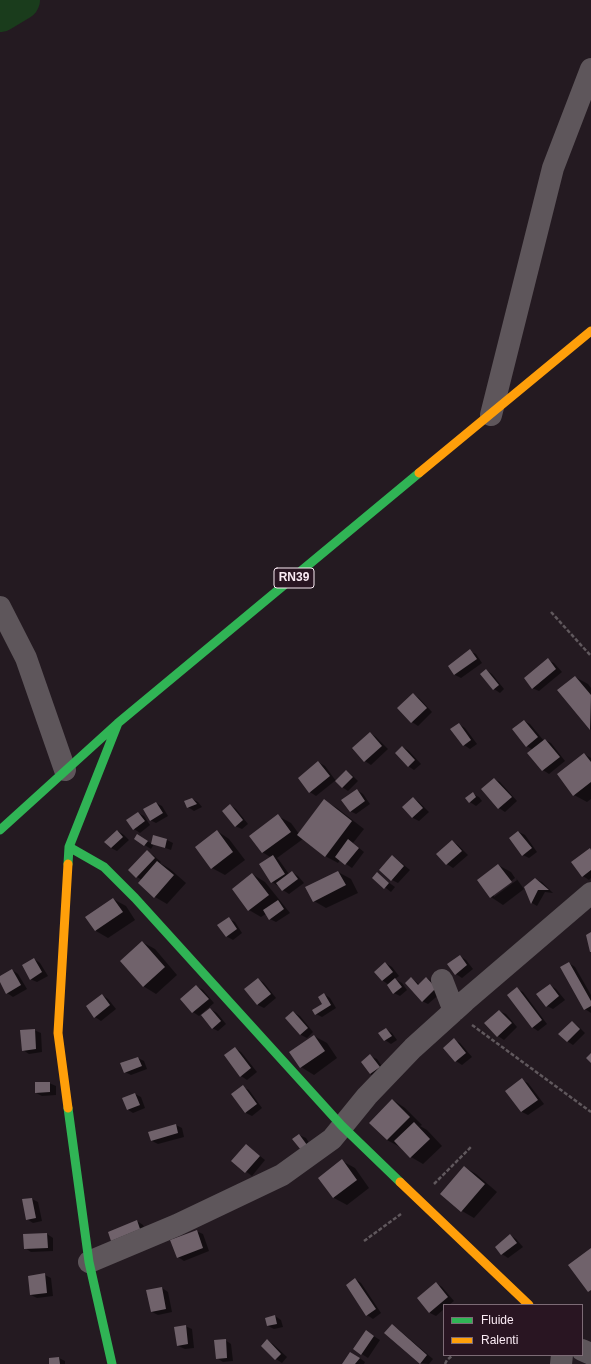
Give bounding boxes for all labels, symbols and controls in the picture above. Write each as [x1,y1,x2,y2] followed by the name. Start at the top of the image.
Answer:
[274,568,314,588] road number: RN39
[443,1304,583,1356] legend
[481,1313,514,1327] text: Fluide
[481,1333,518,1347] text: Ralenti

